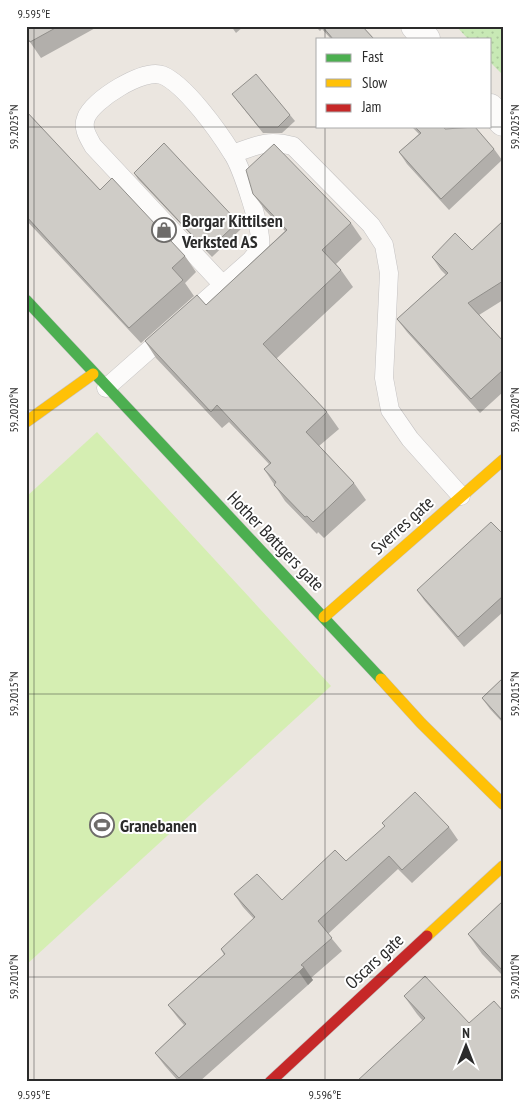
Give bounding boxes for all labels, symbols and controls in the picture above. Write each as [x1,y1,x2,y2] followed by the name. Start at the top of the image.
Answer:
[18,6,51,21] text: 9.595°E
[316,38,492,128] legend
[362,47,383,66] text: Fast
[362,73,387,92] text: Slow
[361,97,381,116] text: Jam
[6,104,21,150] text: 59.2025°N
[507,104,522,150] text: 59.2025°N
[181,209,283,253] place label: Borgar Kittilsen Verksted AS
[151,217,177,243] shop icon: Borgar Kittilsen Verksted AS
[6,387,21,433] text: 59.2020°N
[507,387,522,433] text: 59.2020°N
[223,486,329,596] street label: Hother Bøttgers gate
[366,491,438,559] street label: Sverres gate
[6,671,21,717] text: 59.2015°N
[507,671,522,717] text: 59.2015°N
[89,812,115,838] sports icon: Granebanen
[120,814,197,837] place label: Granebanen
[340,928,408,994] street label: Oscars gate
[6,954,21,1000] text: 59.2010°N
[507,954,522,1000] text: 59.2010°N
[442,1020,492,1070] north arrow
[462,1024,470,1042] text: N
[18,1087,51,1102] text: 9.595°E
[309,1087,342,1102] text: 9.596°E

